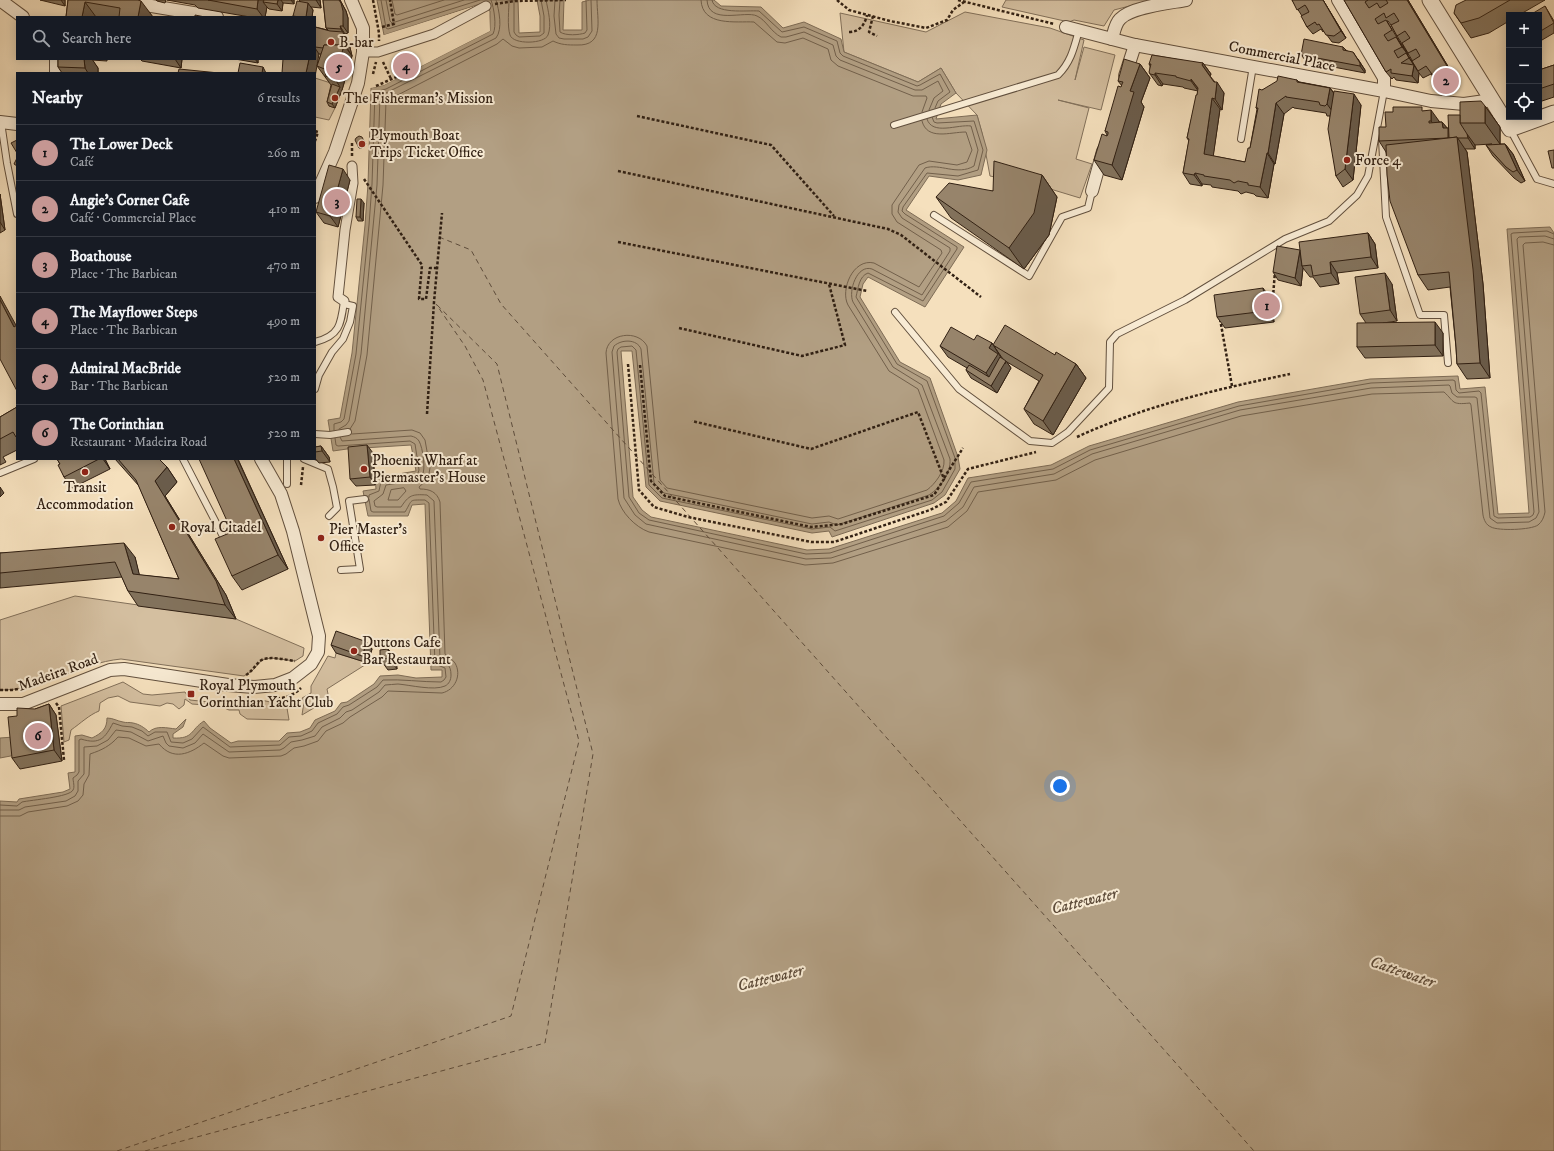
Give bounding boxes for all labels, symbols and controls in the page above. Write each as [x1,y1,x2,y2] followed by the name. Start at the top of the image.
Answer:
[1506,12,1542,120] map controls
[1506,12,1542,48] button: +
[16,16,316,60] search box
[30,27,52,49] icon: search
[62,29,131,48] text: Search here
[339,33,374,52] place label: B-bar
[326,37,336,47] marker: B-bar
[1227,37,1337,76] street label: Commercial Place
[1506,48,1542,84] button: −
[393,51,419,81] pin: 4
[326,52,352,82] pin: 5
[1433,66,1459,96] pin: 2
[1506,84,1542,120] button: locate
[32,87,82,109] text: Nearby
[343,89,493,108] place label: The Fisherman's Mission
[257,90,300,106] text: 6 results
[330,93,340,103] marker: The Fisherman's Mission
[370,126,483,162] place label: Plymouth Boat Trips Ticket Office
[70,135,173,154] text: The Lower Deck
[357,139,367,149] marker: Plymouth Boat Trips Ticket Office
[43,145,47,161] text: 1
[267,145,300,161] text: 260 m
[1355,151,1401,170] place label: Force 4
[70,154,94,170] text: Café
[1342,155,1352,165] marker: Force 4
[324,187,350,217] pin: 3
[70,191,190,210] text: Angie's Corner Cafe
[42,201,48,217] text: 2
[268,201,300,217] text: 410 m
[70,210,196,226] text: Café · Commercial Place
[70,247,132,266] text: Boathouse
[43,257,47,273] text: 3
[267,257,300,273] text: 470 m
[70,266,177,282] text: Place · The Barbican
[1254,291,1280,321] pin: 1
[70,303,198,322] text: The Mayflower Steps
[41,313,49,329] text: 4
[266,313,300,329] text: 490 m
[70,322,177,338] text: Place · The Barbican
[70,359,181,378] text: Admiral MacBride
[42,369,48,385] text: 5
[268,369,300,385] text: 520 m
[70,378,168,394] text: Bar · The Barbican
[70,415,164,434] text: The Corinthian
[42,425,48,441] text: 6
[268,425,300,441] text: 520 m
[70,434,207,450] text: Restaurant · Madeira Road
[372,451,486,487] place label: Phoenix Wharf at Piermaster's House
[359,464,369,474] marker: Phoenix Wharf at Piermaster's House
[80,467,90,477] marker: Transit Accommodation
[36,478,134,514] place label: Transit Accommodation
[180,518,262,537] place label: Royal Citadel
[329,520,407,556] place label: Pier Master's Office
[167,522,177,532] marker: Royal Citadel
[316,533,326,543] marker: Pier Master's Office
[362,633,451,669] place label: Duttons Cafe Bar Restaurant
[349,646,359,656] marker: Duttons Cafe Bar Restaurant
[16,649,101,696] street label: Madeira Road
[199,676,333,712] place label: Royal Plymouth Corinthian Yacht Club
[186,689,196,699] marker: Royal Plymouth Corinthian Yacht Club
[25,721,51,751] pin: 6
[1050,776,1070,796] your location
[1049,883,1121,919] water label: Cattewater
[1367,951,1439,993] water label: Cattewater
[735,960,807,996] water label: Cattewater

